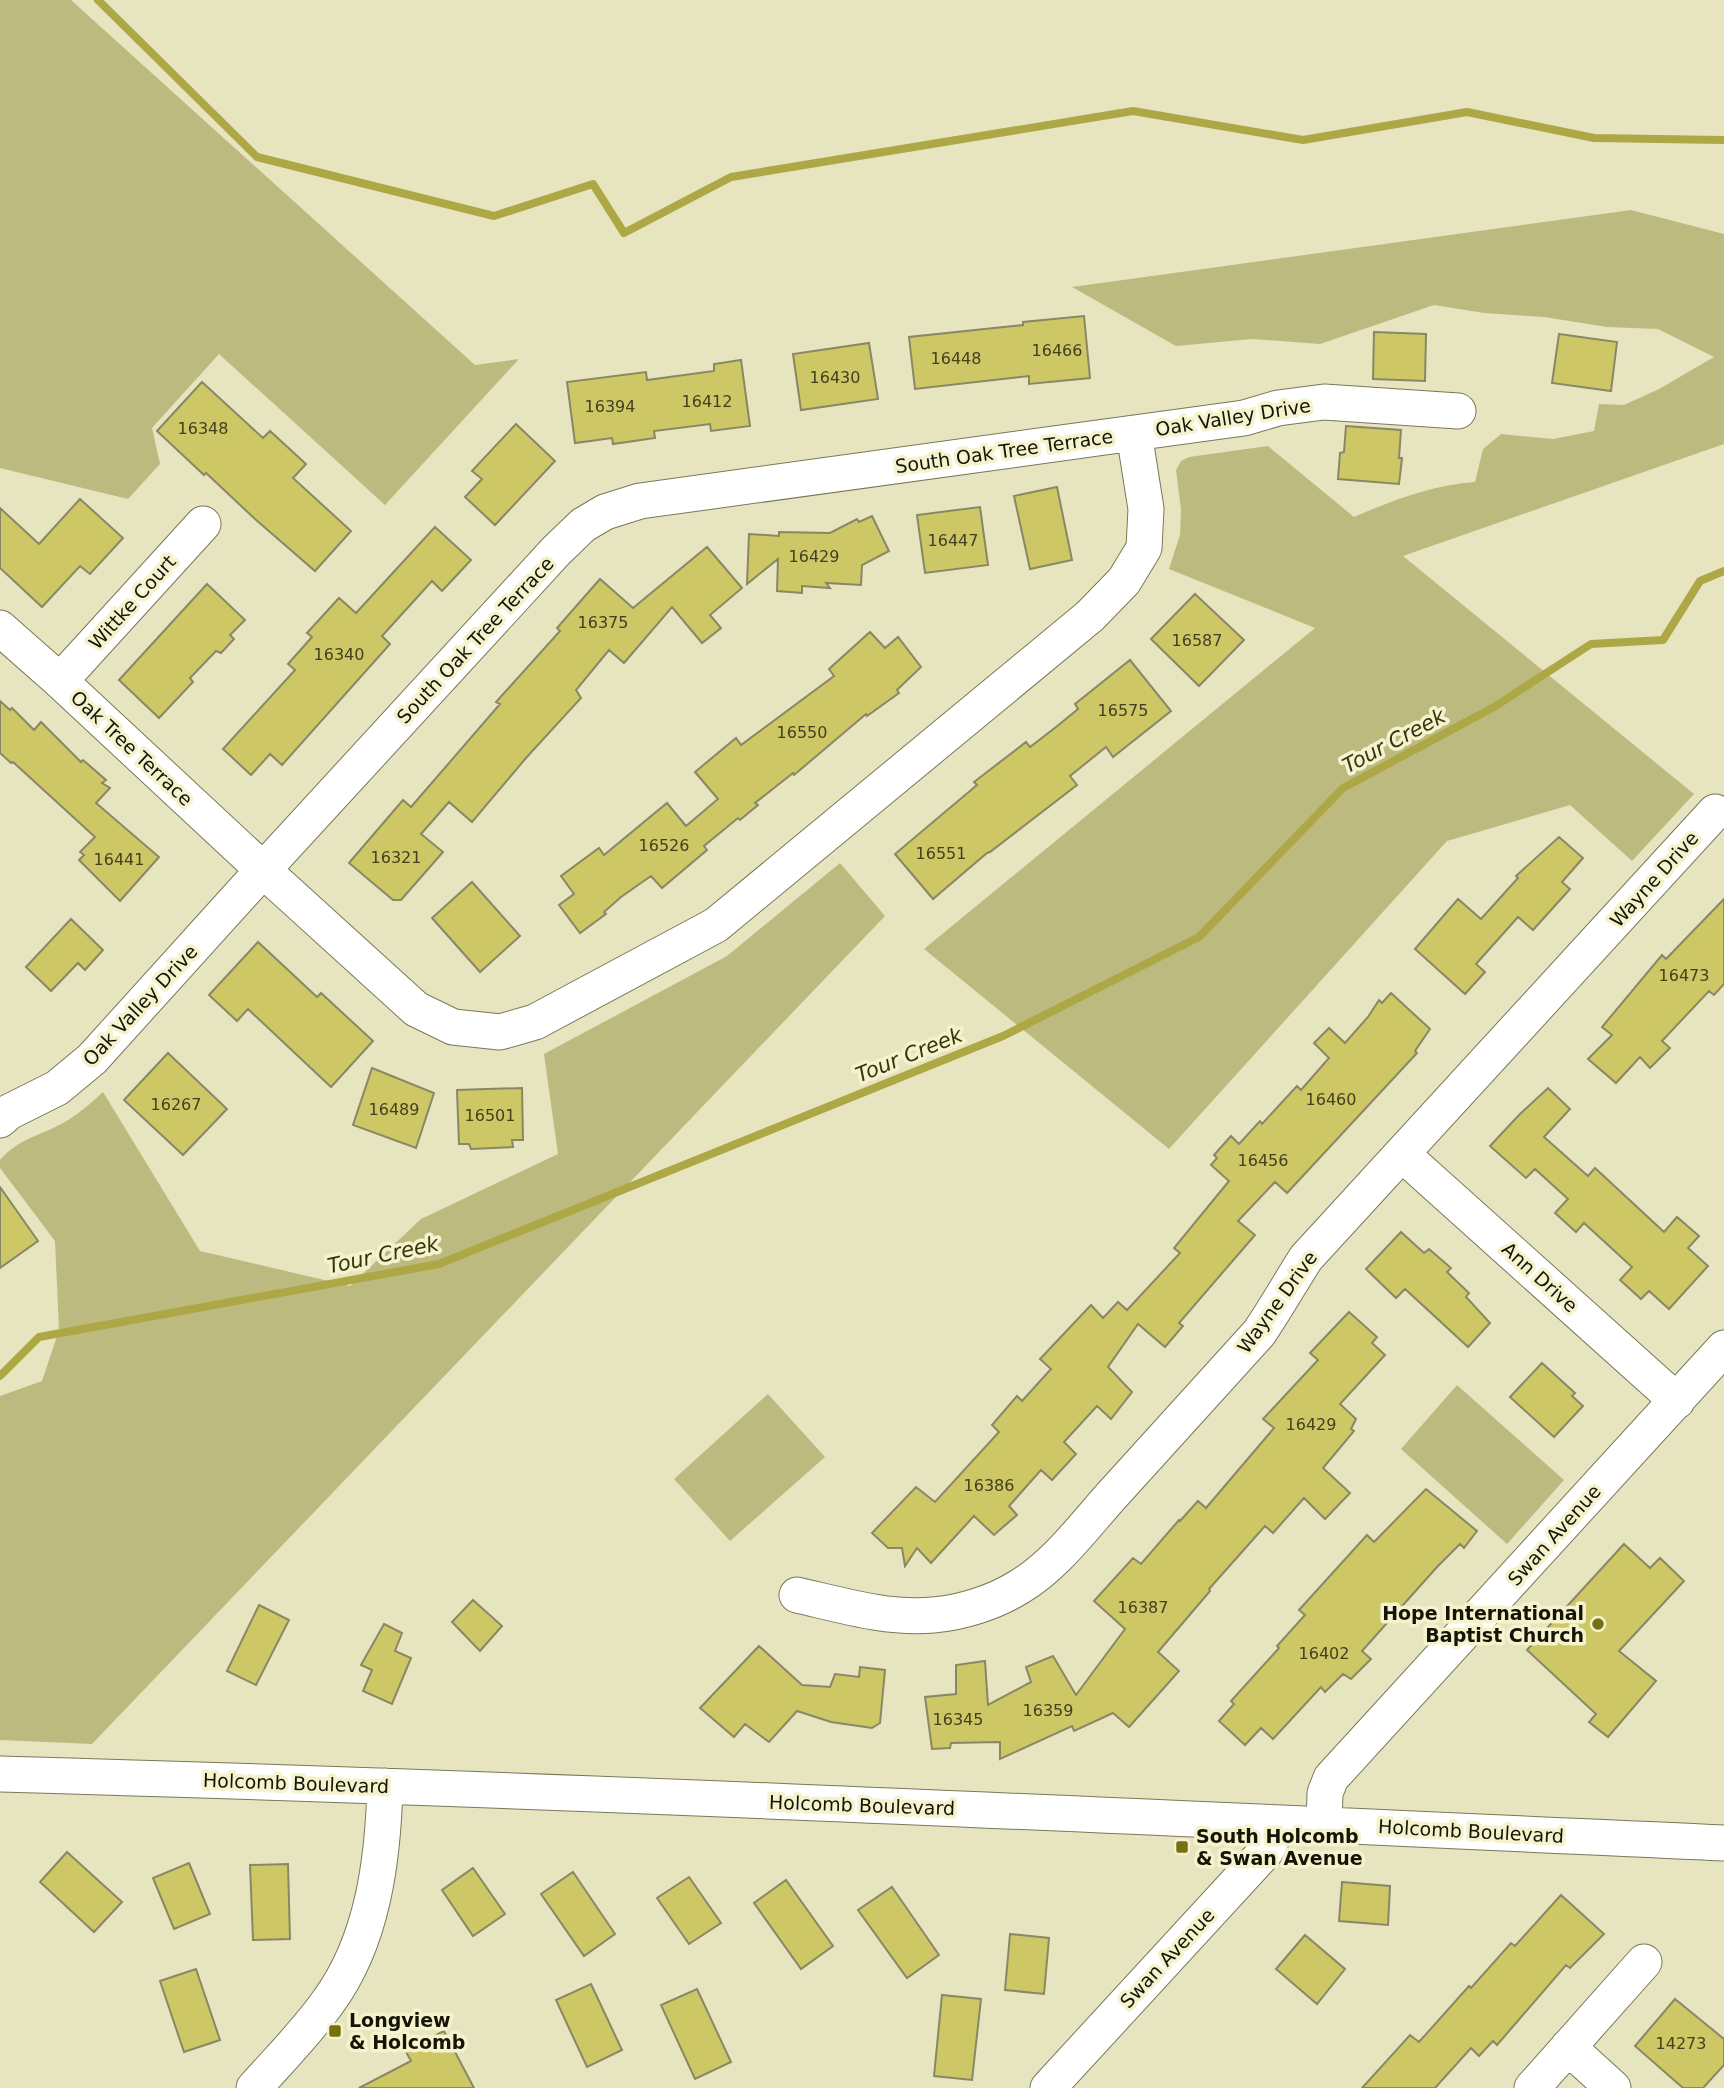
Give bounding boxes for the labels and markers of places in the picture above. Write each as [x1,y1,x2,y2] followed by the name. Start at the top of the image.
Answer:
[1382,1602,1584,1646] place label: Hope International Baptist Church
[1590,1616,1606,1632] marker: Hope International Baptist Church
[1196,1825,1363,1869] place label: South Holcomb & Swan Avenue
[1174,1839,1190,1855] marker: South Holcomb & Swan Avenue
[349,2009,465,2053] place label: Longview & Holcomb
[327,2023,343,2039] marker: Longview & Holcomb

